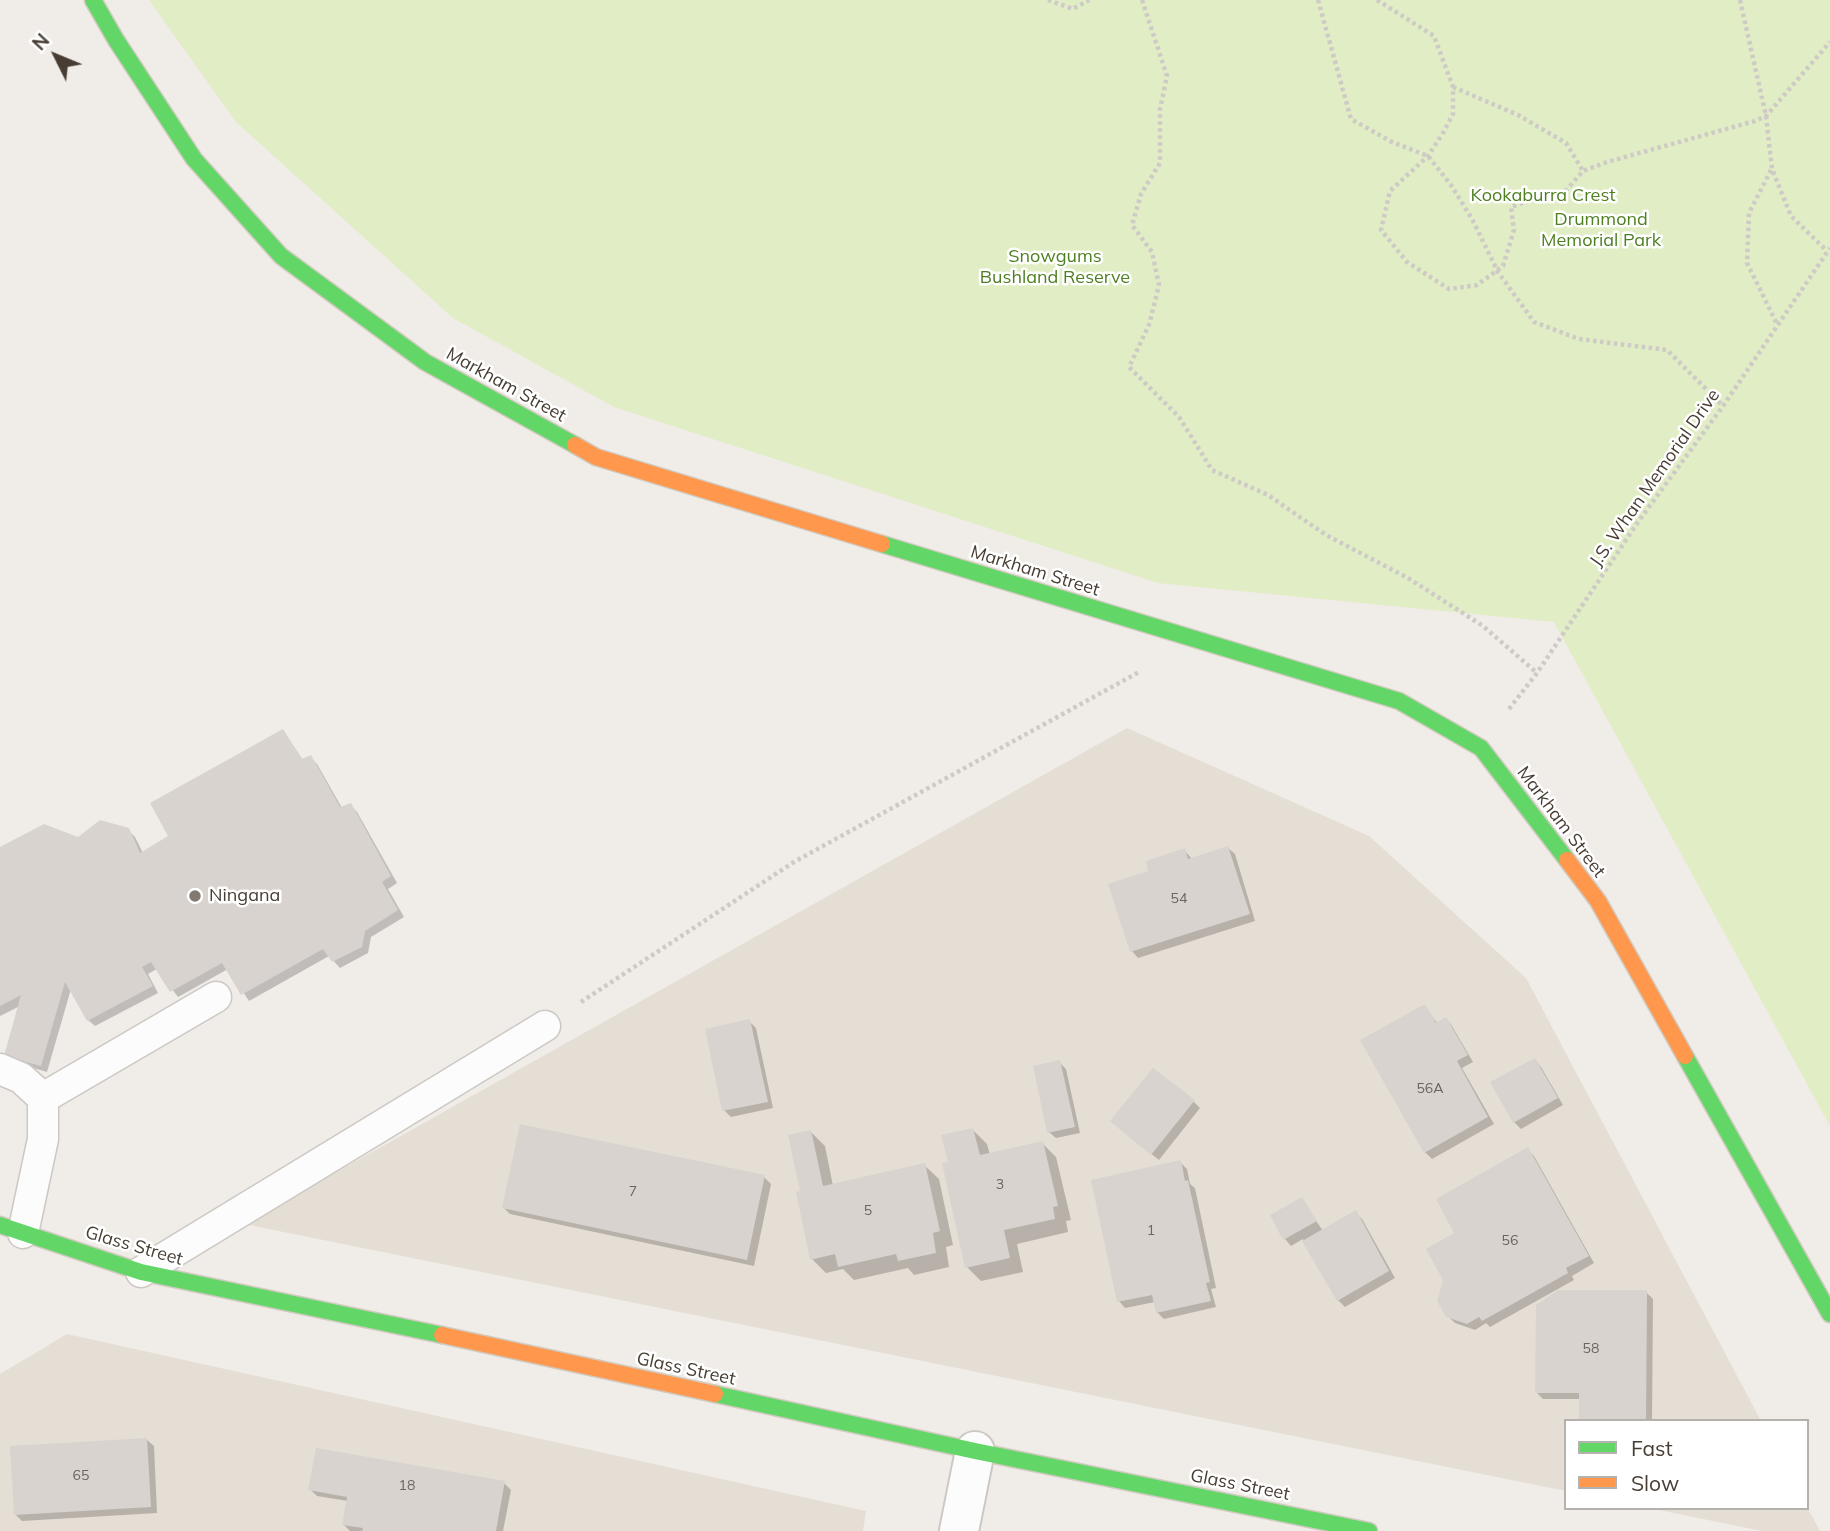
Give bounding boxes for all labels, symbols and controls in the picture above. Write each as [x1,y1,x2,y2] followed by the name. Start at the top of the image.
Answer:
[21,21,91,91] north arrow
[27,28,54,55] text: N
[1470,185,1616,207] park label: Kookaburra Crest
[1541,209,1661,252] park label: Drummond Memorial Park
[980,246,1130,288] park label: Snowgums Bushland Reserve
[442,343,570,427] street label: Markham Street
[1585,385,1725,571] street label: J.S. Whan Memorial Drive
[968,541,1102,601] street label: Markham Street
[1512,762,1610,882] street label: Markham Street
[209,885,280,907] place label: Ningana
[187,888,203,904] marker: Ningana
[1171,891,1187,907] house number: 54
[1416,1081,1444,1097] house number: 56A
[996,1177,1004,1193] house number: 3
[629,1184,637,1200] house number: 7
[864,1203,872,1219] house number: 5
[83,1222,185,1270] street label: Glass Street
[1147,1223,1155,1239] house number: 1
[1502,1233,1518,1249] house number: 56
[1583,1341,1599,1357] house number: 58
[635,1348,737,1390] street label: Glass Street
[1564,1419,1809,1510] legend
[1631,1435,1673,1461] text: Fast
[1189,1465,1291,1505] street label: Glass Street
[73,1468,89,1484] house number: 65
[1631,1470,1679,1496] text: Slow
[399,1478,415,1494] house number: 18

